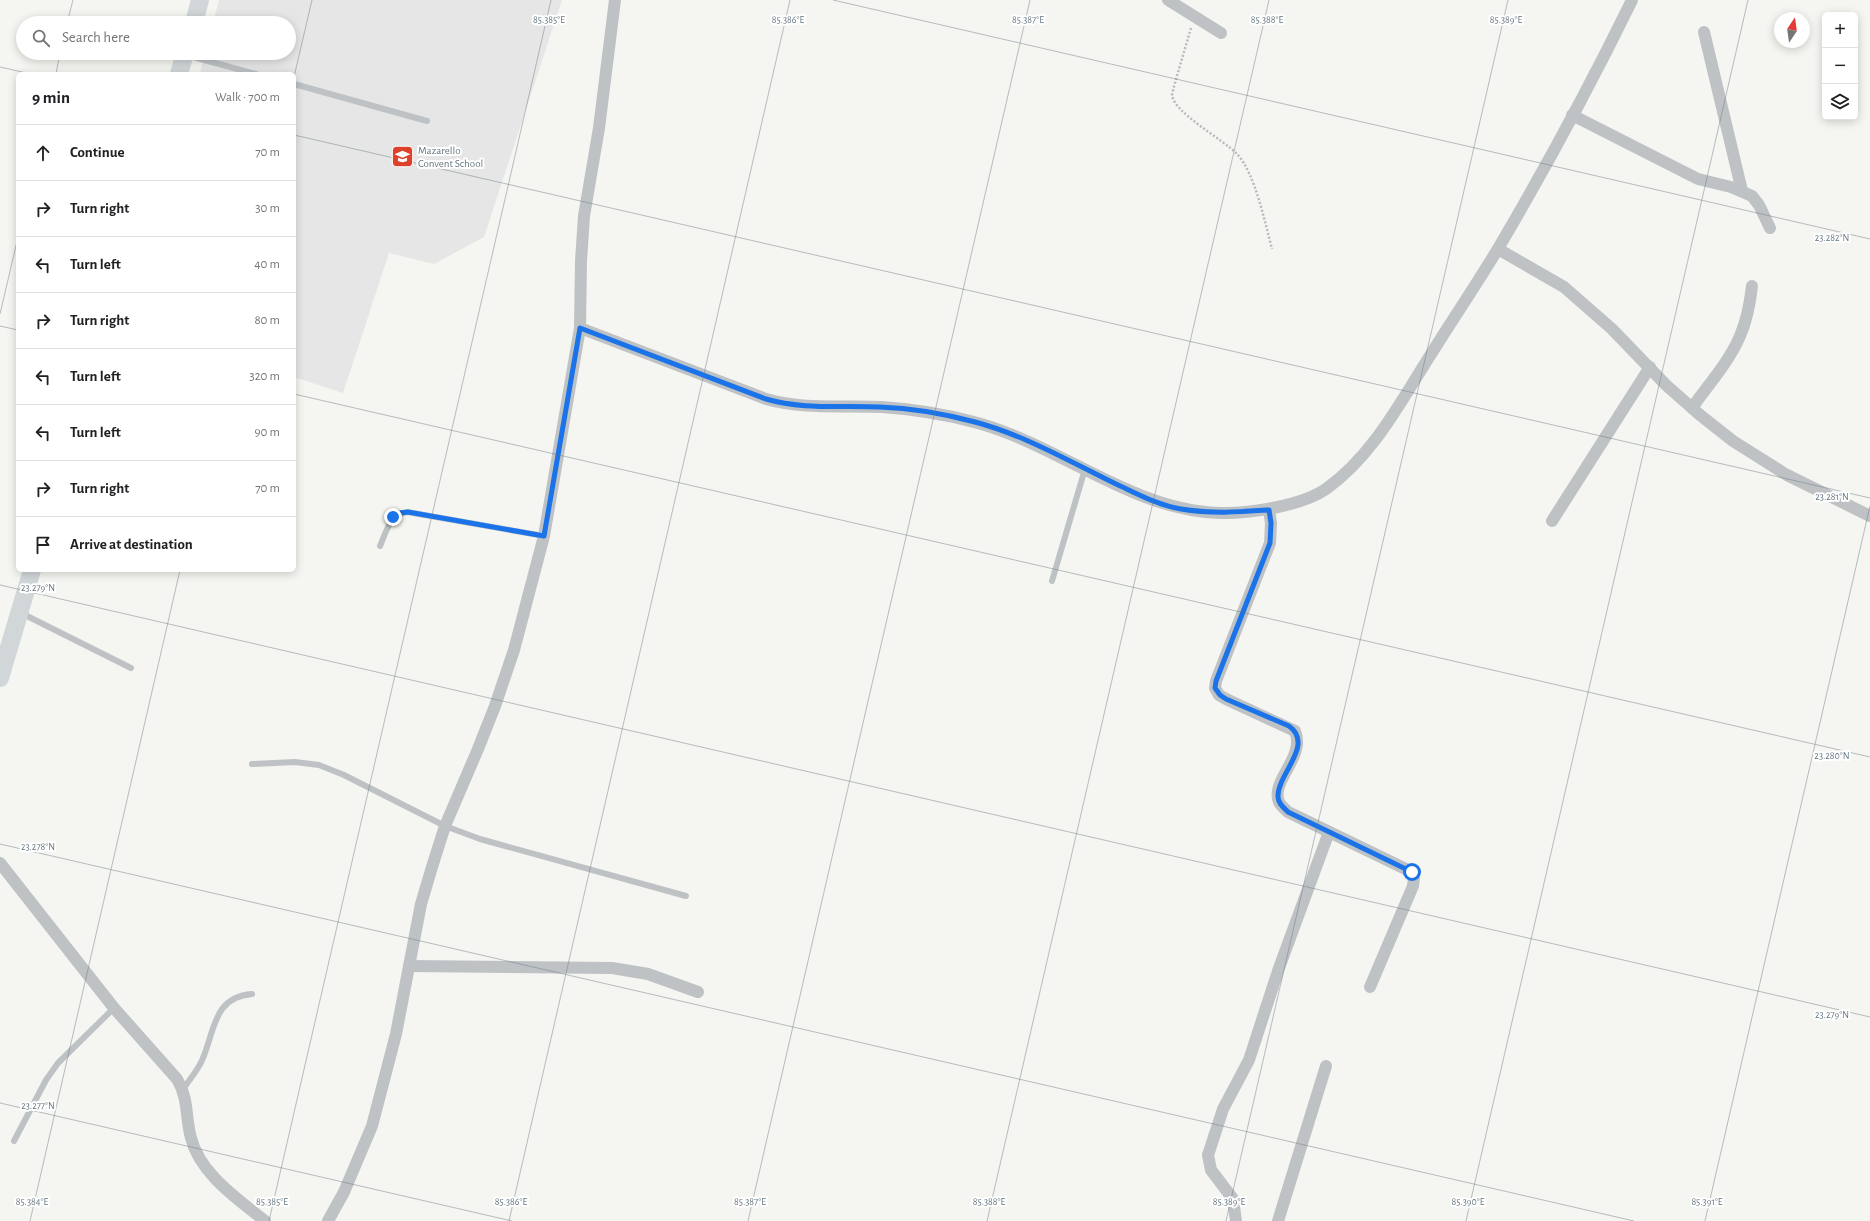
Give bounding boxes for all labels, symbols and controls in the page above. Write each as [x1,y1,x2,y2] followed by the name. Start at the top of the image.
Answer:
[1774,12,1810,48] north arrow
[1822,12,1858,120] map controls
[1822,12,1858,48] button: +
[533,15,565,25] text: 85.385°E
[772,15,804,25] text: 85.386°E
[1012,15,1044,25] text: 85.387°E
[1251,15,1283,25] text: 85.388°E
[1490,15,1522,25] text: 85.389°E
[16,16,296,60] search box
[30,27,52,49] icon: search
[62,30,130,45] text: Search here
[1822,48,1858,84] button: −
[1822,84,1858,120] button: layers
[32,89,70,106] text: 9 min
[215,91,280,104] text: Walk · 700 m
[32,142,54,164] icon: ahead
[389,143,415,169] school or university icon: Mazarello Convent School
[70,145,125,160] text: Continue
[418,145,483,169] place label: Mazarello Convent School
[255,146,280,159] text: 70 m
[32,198,54,220] icon: right
[70,201,129,216] text: Turn right
[255,202,280,215] text: 30 m
[1815,233,1849,243] text: 23.282°N
[32,254,54,276] icon: left
[70,257,121,272] text: Turn left
[254,258,280,271] text: 40 m
[32,310,54,332] icon: right
[70,313,129,328] text: Turn right
[254,314,280,327] text: 80 m
[32,366,54,388] icon: left
[70,369,121,384] text: Turn left
[249,370,280,383] text: 320 m
[32,422,54,444] icon: left
[70,425,121,440] text: Turn left
[254,426,280,439] text: 90 m
[32,478,54,500] icon: right
[70,481,129,496] text: Turn right
[255,482,280,495] text: 70 m
[1815,492,1849,502] text: 23.281°N
[384,508,402,526] route end
[32,534,54,556] icon: arrive
[70,537,193,552] text: Arrive at destination
[21,583,55,593] text: 23.279°N
[1814,751,1850,761] text: 23.280°N
[21,842,55,852] text: 23.278°N
[1403,863,1421,881] route start
[1815,1010,1849,1020] text: 23.279°N
[21,1101,55,1111] text: 23.277°N
[16,1197,48,1207] text: 85.384°E
[256,1197,288,1207] text: 85.385°E
[495,1197,527,1207] text: 85.386°E
[734,1197,766,1207] text: 85.387°E
[973,1197,1005,1207] text: 85.388°E
[1213,1197,1245,1207] text: 85.389°E
[1451,1197,1485,1207] text: 85.390°E
[1691,1197,1723,1207] text: 85.391°E

